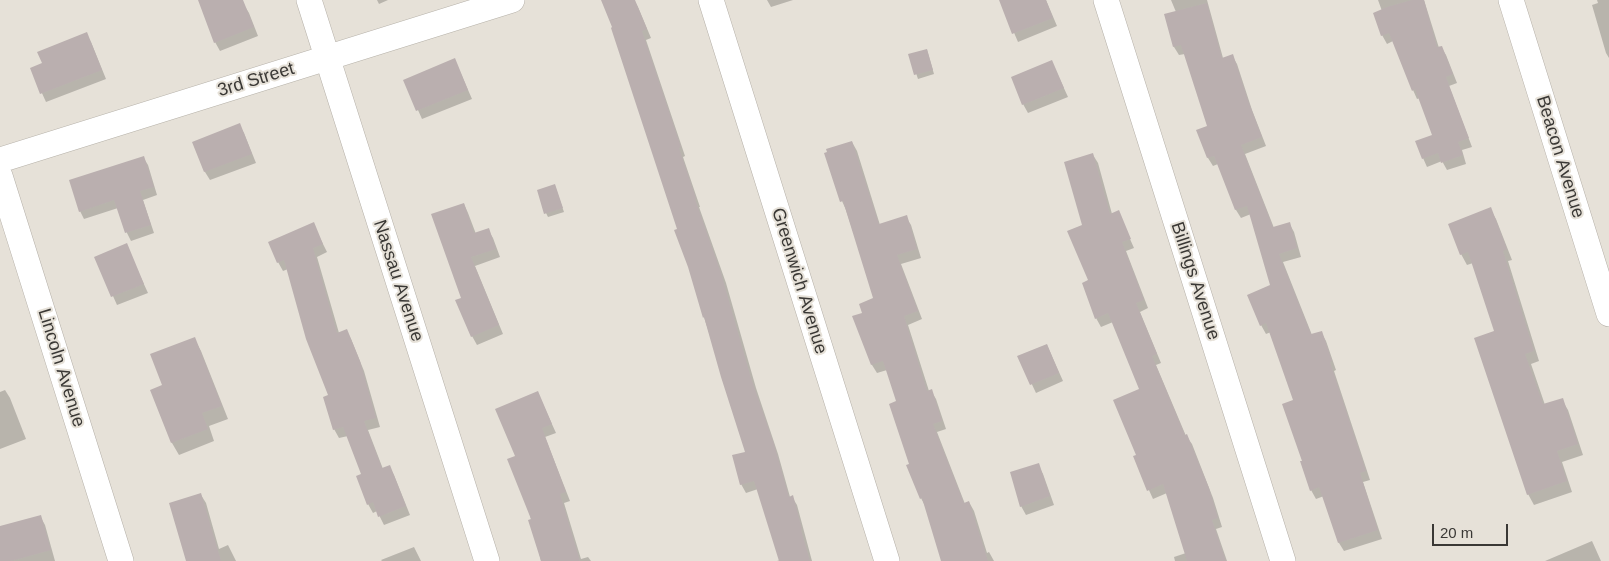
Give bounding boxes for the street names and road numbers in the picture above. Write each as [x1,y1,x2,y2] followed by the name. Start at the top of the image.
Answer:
[215,58,297,102] street label: 3rd Street
[1531,93,1589,221] street label: Beacon Avenue
[766,205,832,357] street label: Greenwich Avenue
[368,217,428,345] street label: Nassau Avenue
[1166,219,1224,343] street label: Billings Avenue
[33,306,89,430] street label: Lincoln Avenue

